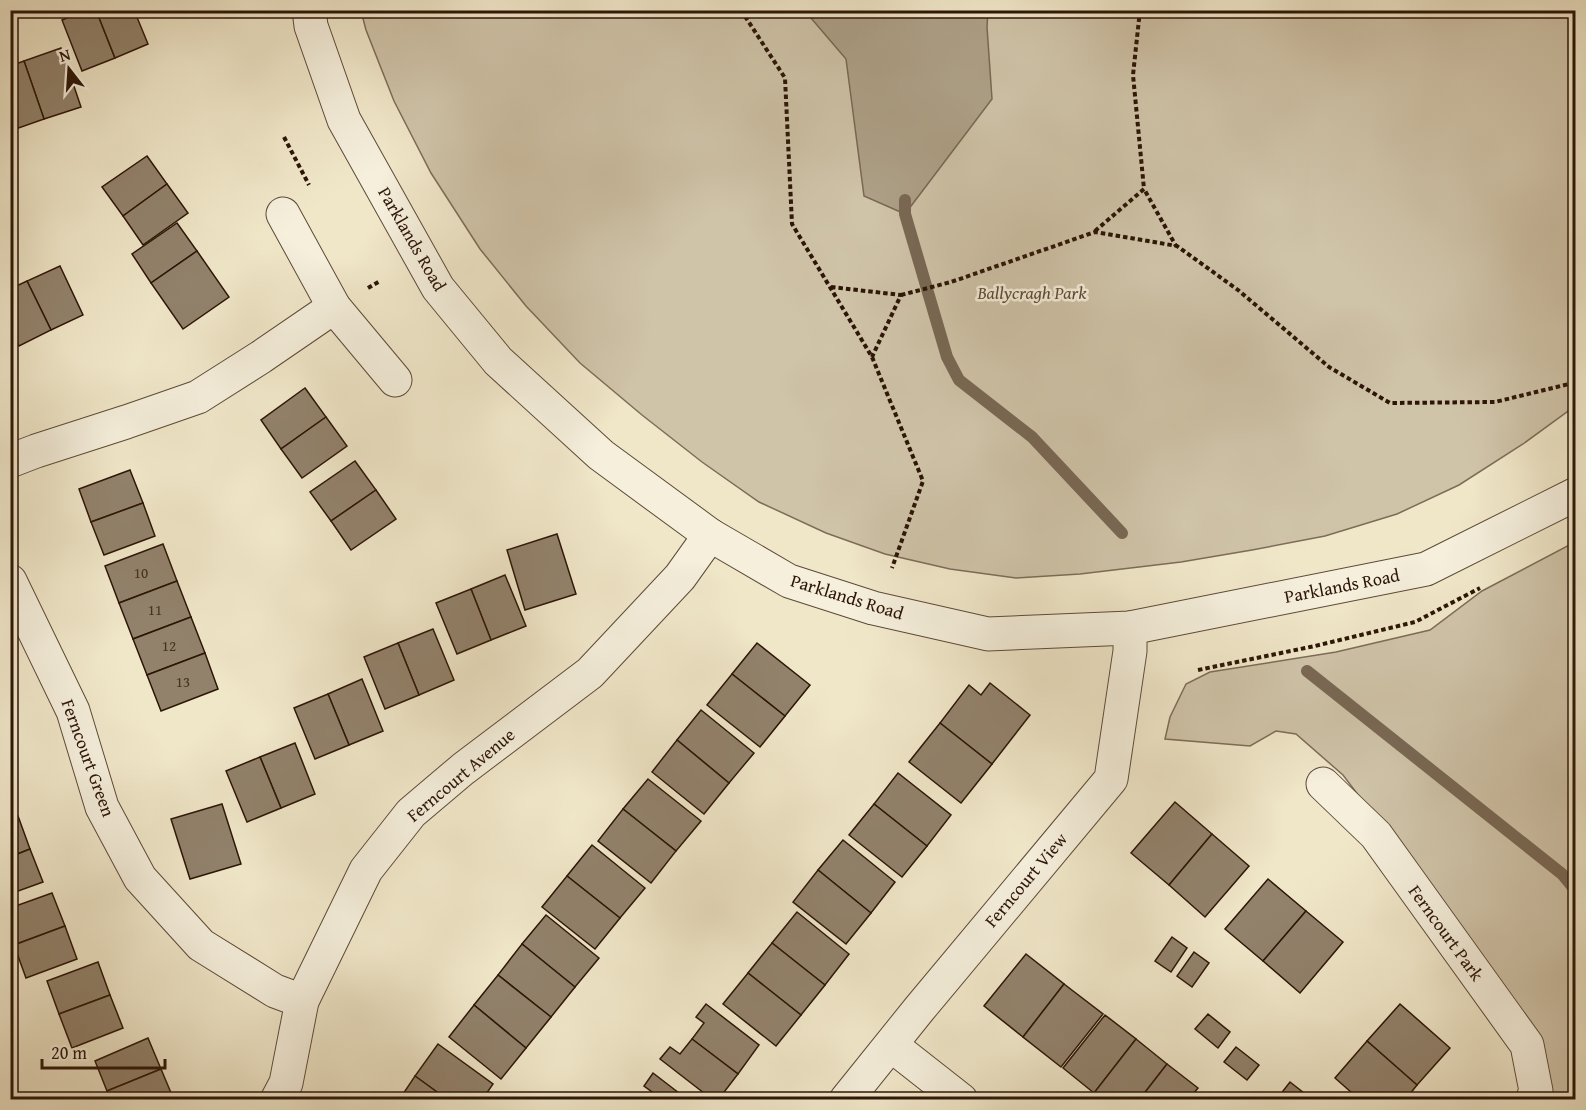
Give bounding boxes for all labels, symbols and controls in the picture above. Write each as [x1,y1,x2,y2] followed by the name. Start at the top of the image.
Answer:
[39,39,99,99] north arrow
[56,42,74,68] text: N
[372,181,454,296] street label: Parklands Road
[976,279,1087,306] park label: Ballycragh Park
[1282,561,1402,610] street label: Parklands Road
[134,562,148,583] house number: 10
[787,567,907,627] street label: Parklands Road
[148,599,162,620] house number: 11
[162,635,176,656] house number: 12
[176,671,190,692] house number: 13
[55,695,122,820] street label: Ferncourt Green
[401,721,521,828] street label: Ferncourt Avenue
[978,826,1074,933] street label: Ferncourt View
[1402,879,1491,987] street label: Ferncourt Park
[42,1032,165,1070] scale bar
[51,1039,87,1066] text: 20 m

